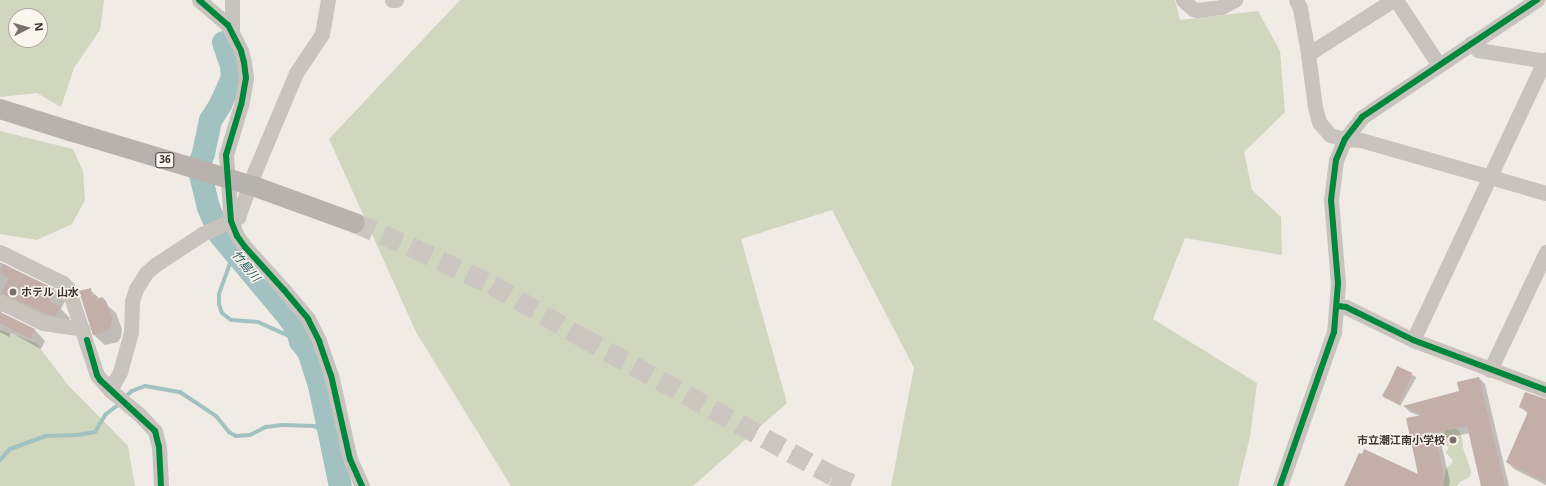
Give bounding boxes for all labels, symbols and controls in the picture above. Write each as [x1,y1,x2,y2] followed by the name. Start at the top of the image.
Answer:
[8,8,48,48] north arrow
[32,22,47,32] text: N
[155,152,175,168] road number: 36
[229,248,263,284] water label: 竹島川
[21,285,79,299] place label: ホテル 山水
[8,287,18,297] marker: ホテル 山水
[1357,433,1445,447] place label: 市立潮江南小学校
[1448,435,1458,445] marker: 市立潮江南小学校

